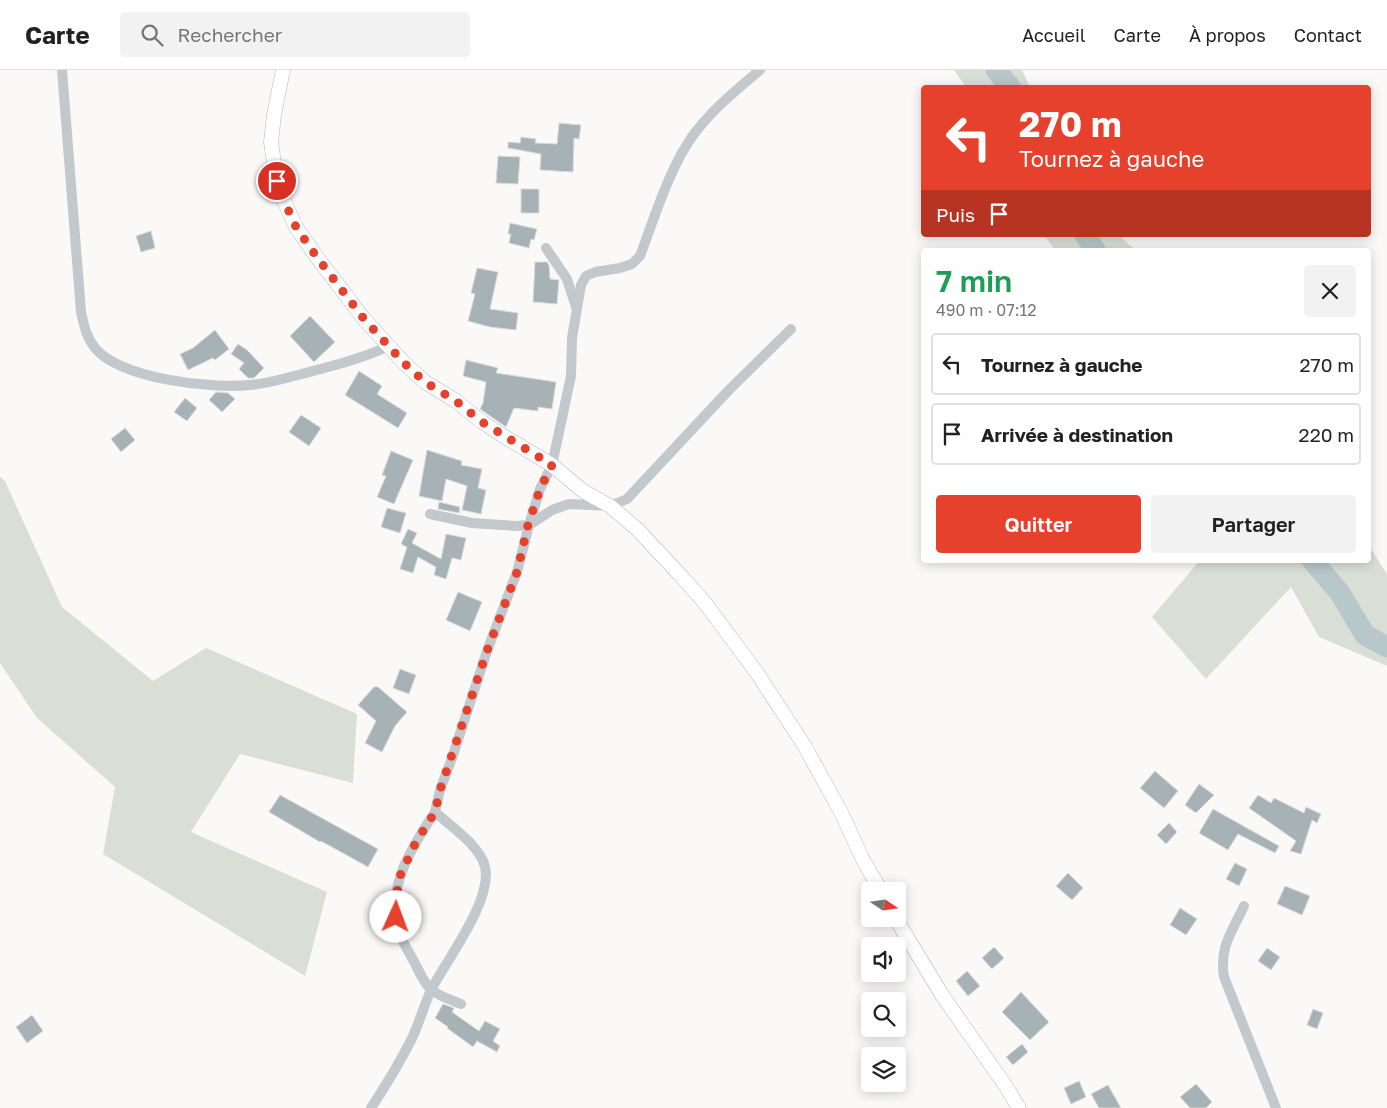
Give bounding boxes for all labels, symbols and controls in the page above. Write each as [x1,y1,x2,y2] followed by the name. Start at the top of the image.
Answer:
[120,12,470,57] search box
[25,20,90,49] text: Carte
[138,21,166,49] icon: search
[178,23,282,46] text: Rechercher
[1022,24,1086,46] text: Accueil
[1114,24,1161,46] text: Carte
[1189,24,1266,46] text: À propos
[1294,24,1362,46] text: Contact
[1019,103,1122,145] text: 270 m
[936,105,1001,170] icon: left
[1019,145,1204,172] text: Tournez à gauche
[256,160,298,202] pin
[263,167,291,195] icon: arrive
[985,200,1013,228] icon: arrive
[936,203,975,226] text: Puis
[936,263,1012,299] text: 7 min
[1304,265,1356,317] button: close
[936,300,1037,320] text: 490 m · 07:12
[938,350,966,378] icon: left
[981,353,1142,376] text: Tournez à gauche
[1300,353,1354,376] text: 270 m
[938,420,966,448] icon: arrive
[981,423,1173,446] text: Arrivée à destination
[1299,423,1354,446] text: 220 m
[936,495,1141,553] button: Quitter
[1151,495,1356,553] button: Partager
[861,882,906,928] north arrow
[861,882,906,1092] map controls
[369,890,421,942] position arrow
[861,937,906,982] button: sound
[861,992,906,1037] button: search
[861,1047,906,1092] button: layers

